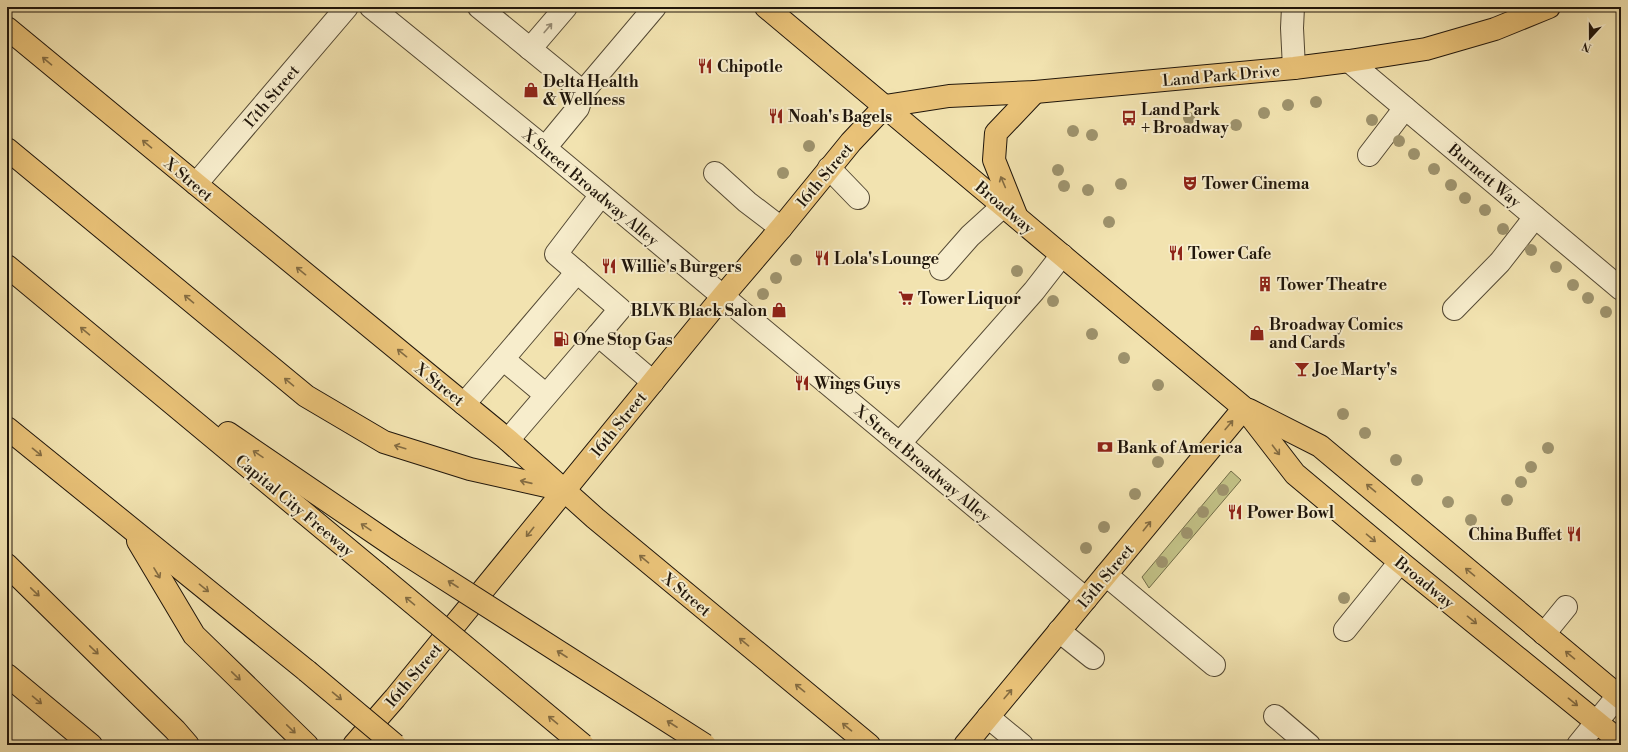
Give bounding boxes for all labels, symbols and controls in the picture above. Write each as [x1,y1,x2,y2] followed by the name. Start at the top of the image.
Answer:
[1570,18,1610,58] north arrow
[543,23,552,33] one-way arrow
[1580,38,1593,54] text: N
[41,56,52,65] one-way arrow
[696,57,714,75] restaurant icon: Chipotle
[717,57,783,77] place label: Chipotle
[240,61,304,132] street label: 17th Street
[1161,61,1281,91] street label: Land Park Drive
[543,72,639,110] place label: Delta Health & Wellness
[522,81,540,99] shop icon: Delta Health & Wellness
[1141,100,1230,138] place label: Land Park + Broadway
[767,107,785,125] restaurant icon: Noah's Bagels
[788,107,892,127] place label: Noah's Bagels
[1120,109,1138,127] bus stop icon: Land Park + Broadway
[517,124,663,251] street label: X Street Broadway Alley
[141,139,152,148] one-way arrow
[792,139,858,212] street label: 16th Street
[1443,139,1525,212] street label: Burnett Way
[159,153,217,206] street label: X Street
[1181,174,1199,192] theatre icon: Tower Cinema
[1202,174,1310,194] place label: Tower Cinema
[998,176,1006,188] one-way arrow
[970,177,1038,238] street label: Broadway
[1167,244,1185,262] restaurant icon: Tower Cafe
[1188,244,1272,264] place label: Tower Cafe
[813,249,831,267] restaurant icon: Lola's Lounge
[834,249,940,269] place label: Lola's Lounge
[600,257,618,275] restaurant icon: Willie's Burgers
[620,257,742,277] place label: Willie's Burgers
[296,266,307,275] one-way arrow
[1256,275,1274,293] building icon: Tower Theatre
[1277,275,1387,295] place label: Tower Theatre
[897,289,915,307] supermarket icon: Tower Liquor
[918,289,1021,309] place label: Tower Liquor
[183,294,194,303] one-way arrow
[630,301,767,321] place label: BLVK Black Salon
[770,301,788,319] shop icon: BLVK Black Salon
[1269,315,1403,353] place label: Broadway Comics and Cards
[1248,324,1266,342] shop icon: Broadway Comics and Cards
[79,326,90,335] one-way arrow
[552,330,570,348] fuel station icon: One Stop Gas
[573,330,673,350] place label: One Stop Gas
[396,349,407,358] one-way arrow
[410,358,468,411] street label: X Street
[1293,360,1311,378] bar icon: Joe Marty's
[1312,360,1397,380] place label: Joe Marty's
[793,374,811,392] restaurant icon: Wings Guys
[813,374,901,394] place label: Wings Guys
[284,377,294,386] one-way arrow
[586,388,651,461] street label: 16th Street
[849,400,995,527] street label: X Street Broadway Alley
[1225,420,1234,431] one-way arrow
[1096,438,1114,456] bank icon: Bank of America
[1117,438,1243,458] place label: Bank of America
[394,443,407,450] one-way arrow
[1272,444,1280,455] one-way arrow
[32,448,43,457] one-way arrow
[231,450,358,561] street label: Capital City Freeway
[253,450,264,458] one-way arrow
[519,477,532,485] one-way arrow
[1365,484,1376,493] one-way arrow
[1226,503,1244,521] restaurant icon: Power Bowl
[1247,503,1335,523] place label: Power Bowl
[1142,520,1151,531] one-way arrow
[360,523,371,531] one-way arrow
[1468,525,1562,545] place label: China Buffet
[1565,525,1583,543] restaurant icon: China Buffet
[526,526,535,537] one-way arrow
[1366,533,1376,542] one-way arrow
[1073,540,1139,613] street label: 15th Street
[1390,552,1458,613] street label: Broadway
[639,554,650,563] one-way arrow
[153,567,161,578] one-way arrow
[1465,567,1476,576] one-way arrow
[657,568,715,621] street label: X Street
[448,580,459,588] one-way arrow
[198,583,209,592] one-way arrow
[30,587,40,597] one-way arrow
[405,596,416,605] one-way arrow
[1466,616,1477,625] one-way arrow
[739,638,750,646] one-way arrow
[381,639,447,712] street label: 16th Street
[89,645,99,655] one-way arrow
[557,650,568,658] one-way arrow
[1564,651,1575,660] one-way arrow
[231,671,241,680] one-way arrow
[795,683,805,692] one-way arrow
[1003,688,1012,699] one-way arrow
[331,692,342,701] one-way arrow
[32,695,42,704] one-way arrow
[1567,698,1578,707] one-way arrow
[548,716,558,725] one-way arrow
[667,720,678,728] one-way arrow
[842,722,853,731] one-way arrow
[286,724,296,734] one-way arrow

